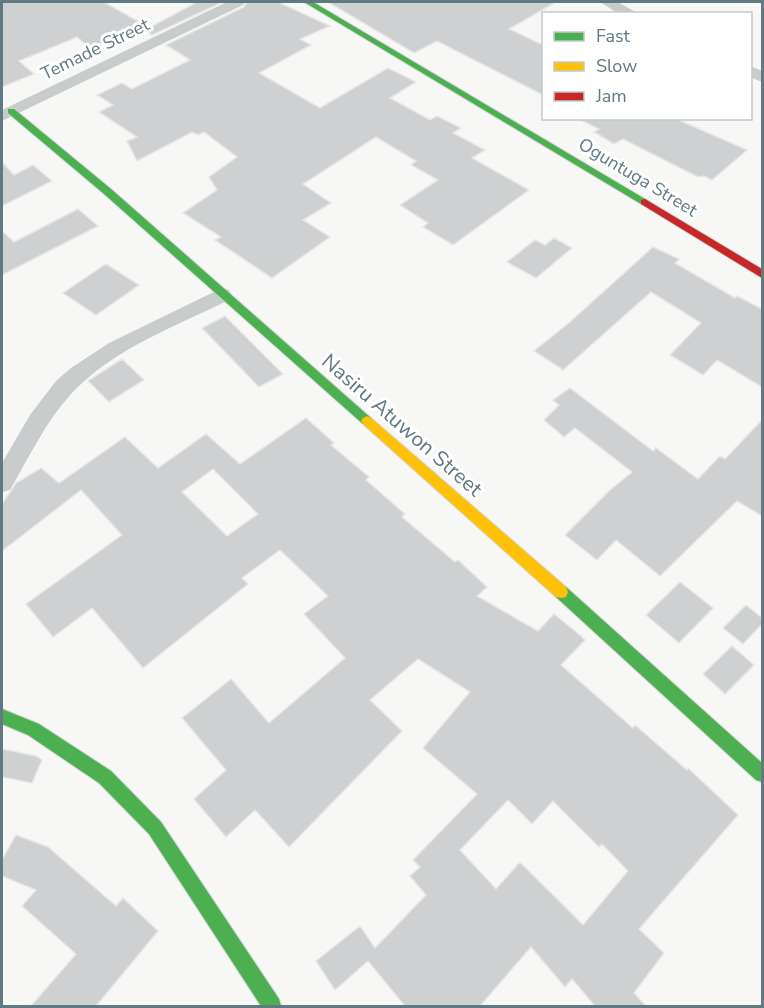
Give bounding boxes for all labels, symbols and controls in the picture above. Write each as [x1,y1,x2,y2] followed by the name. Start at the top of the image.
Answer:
[37,12,154,86] street label: Temade Street
[542,12,752,120] legend
[596,24,631,48] text: Fast
[596,54,637,78] text: Slow
[595,84,627,108] text: Jam
[574,132,703,222] street label: Oguntuga Street
[316,347,489,503] street label: Nasiru Atuwon Street

